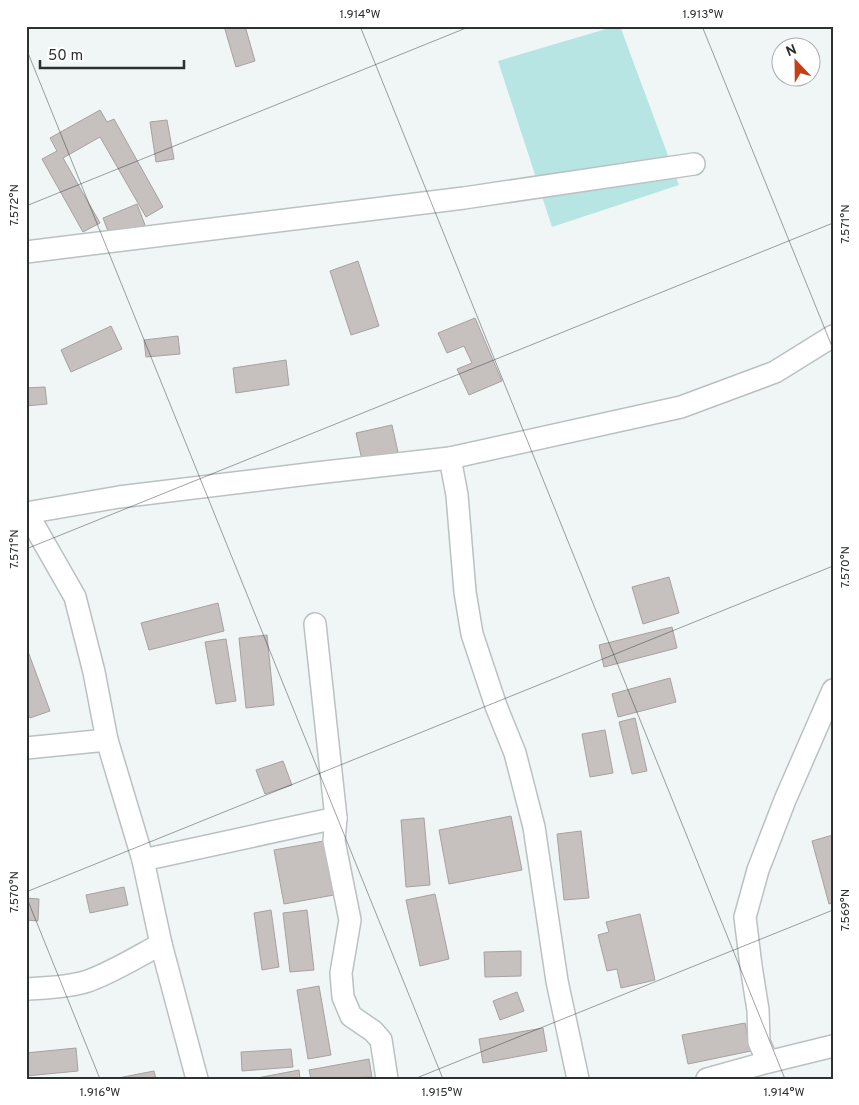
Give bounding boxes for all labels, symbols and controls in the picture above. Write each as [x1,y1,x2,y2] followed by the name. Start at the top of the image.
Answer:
[340,7,380,23] text: 1.914°W
[683,7,723,23] text: 1.913°W
[40,38,184,70] scale bar
[772,38,822,88] north arrow
[784,42,800,61] text: N
[48,47,83,66] text: 50 m
[7,184,23,226] text: 7.572°N
[838,204,854,244] text: 7.571°N
[7,529,23,569] text: 7.571°N
[838,546,854,588] text: 7.570°N
[7,871,23,913] text: 7.570°N
[838,889,854,931] text: 7.569°N
[80,1085,120,1101] text: 1.916°W
[421,1085,463,1101] text: 1.915°W
[764,1085,804,1101] text: 1.914°W

